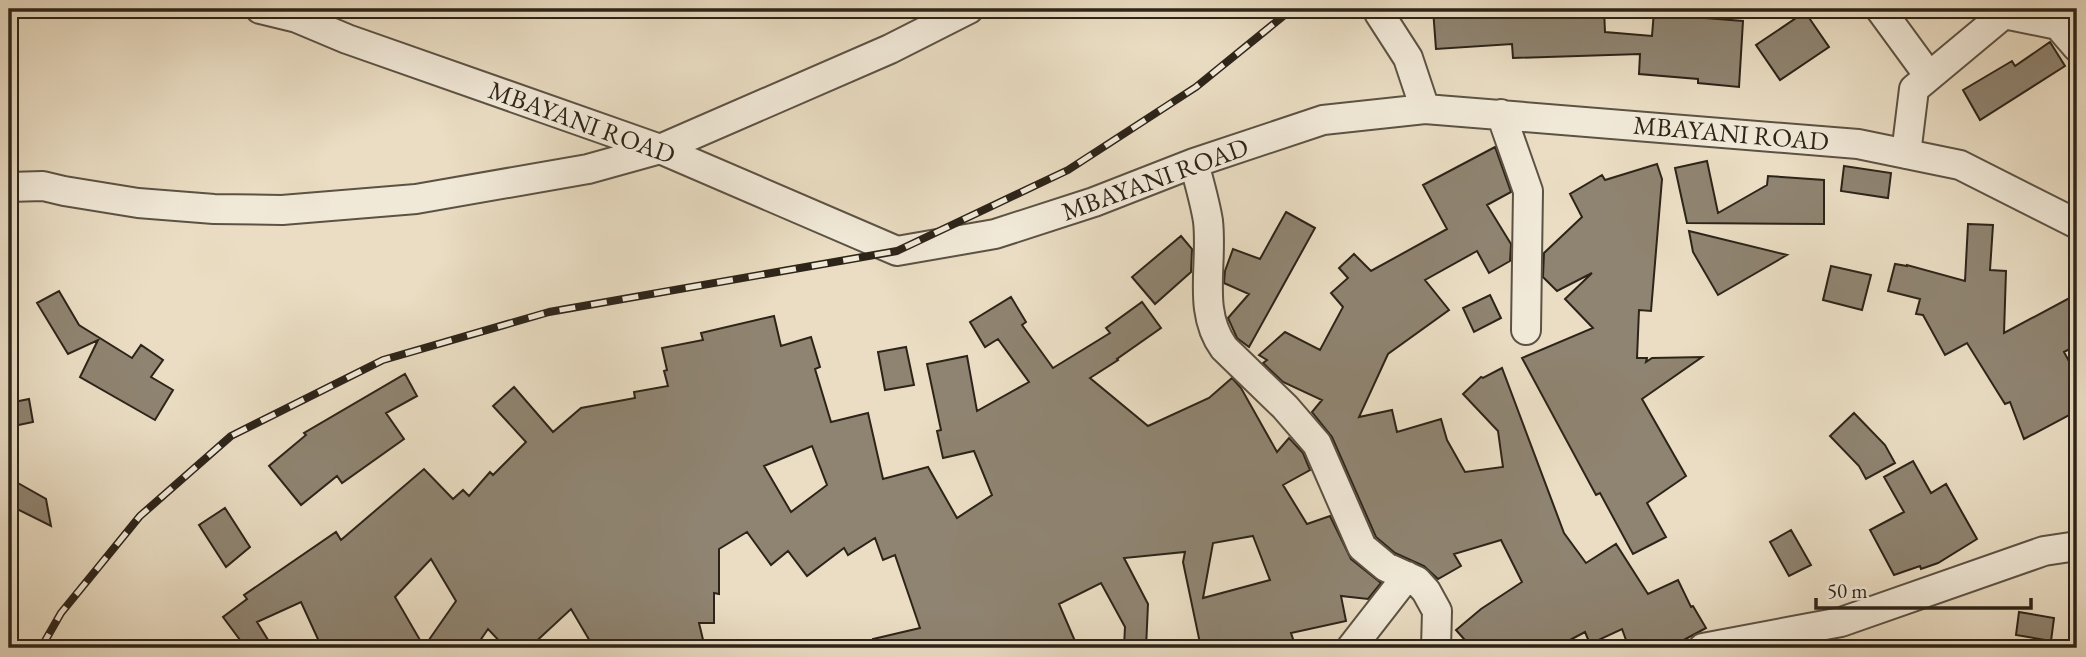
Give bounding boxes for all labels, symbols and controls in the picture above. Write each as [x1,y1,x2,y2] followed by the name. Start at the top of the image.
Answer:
[484,72,680,172] street label: MBAYANI ROAD
[1632,108,1830,158] street label: MBAYANI ROAD
[1057,129,1253,229] street label: MBAYANI ROAD
[1816,566,2032,610] scale bar
[1827,577,1868,604] text: 50 m

